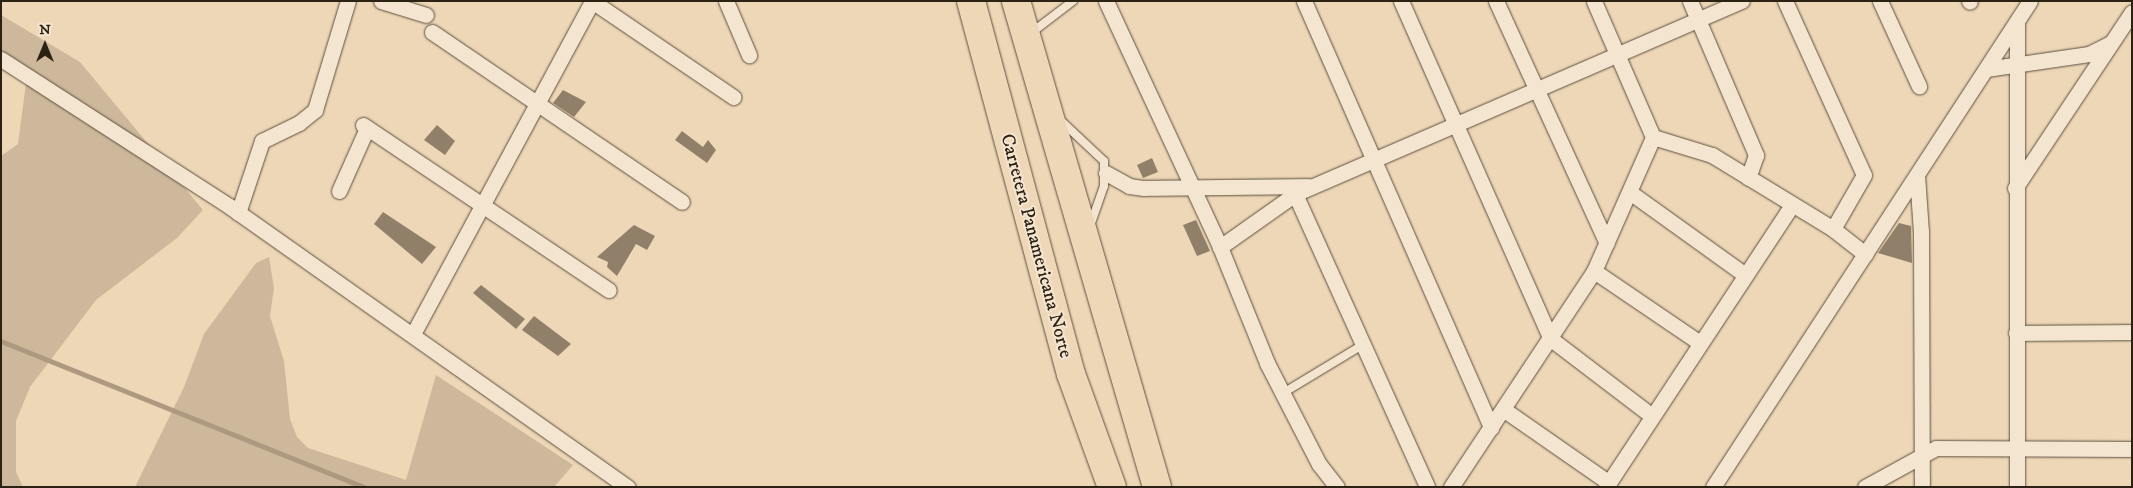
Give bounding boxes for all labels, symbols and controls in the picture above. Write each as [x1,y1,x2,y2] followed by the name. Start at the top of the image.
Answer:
[20,20,70,70] north arrow
[39,21,51,39] text: N
[995,132,1077,360] street label: Carretera Panamericana Norte

